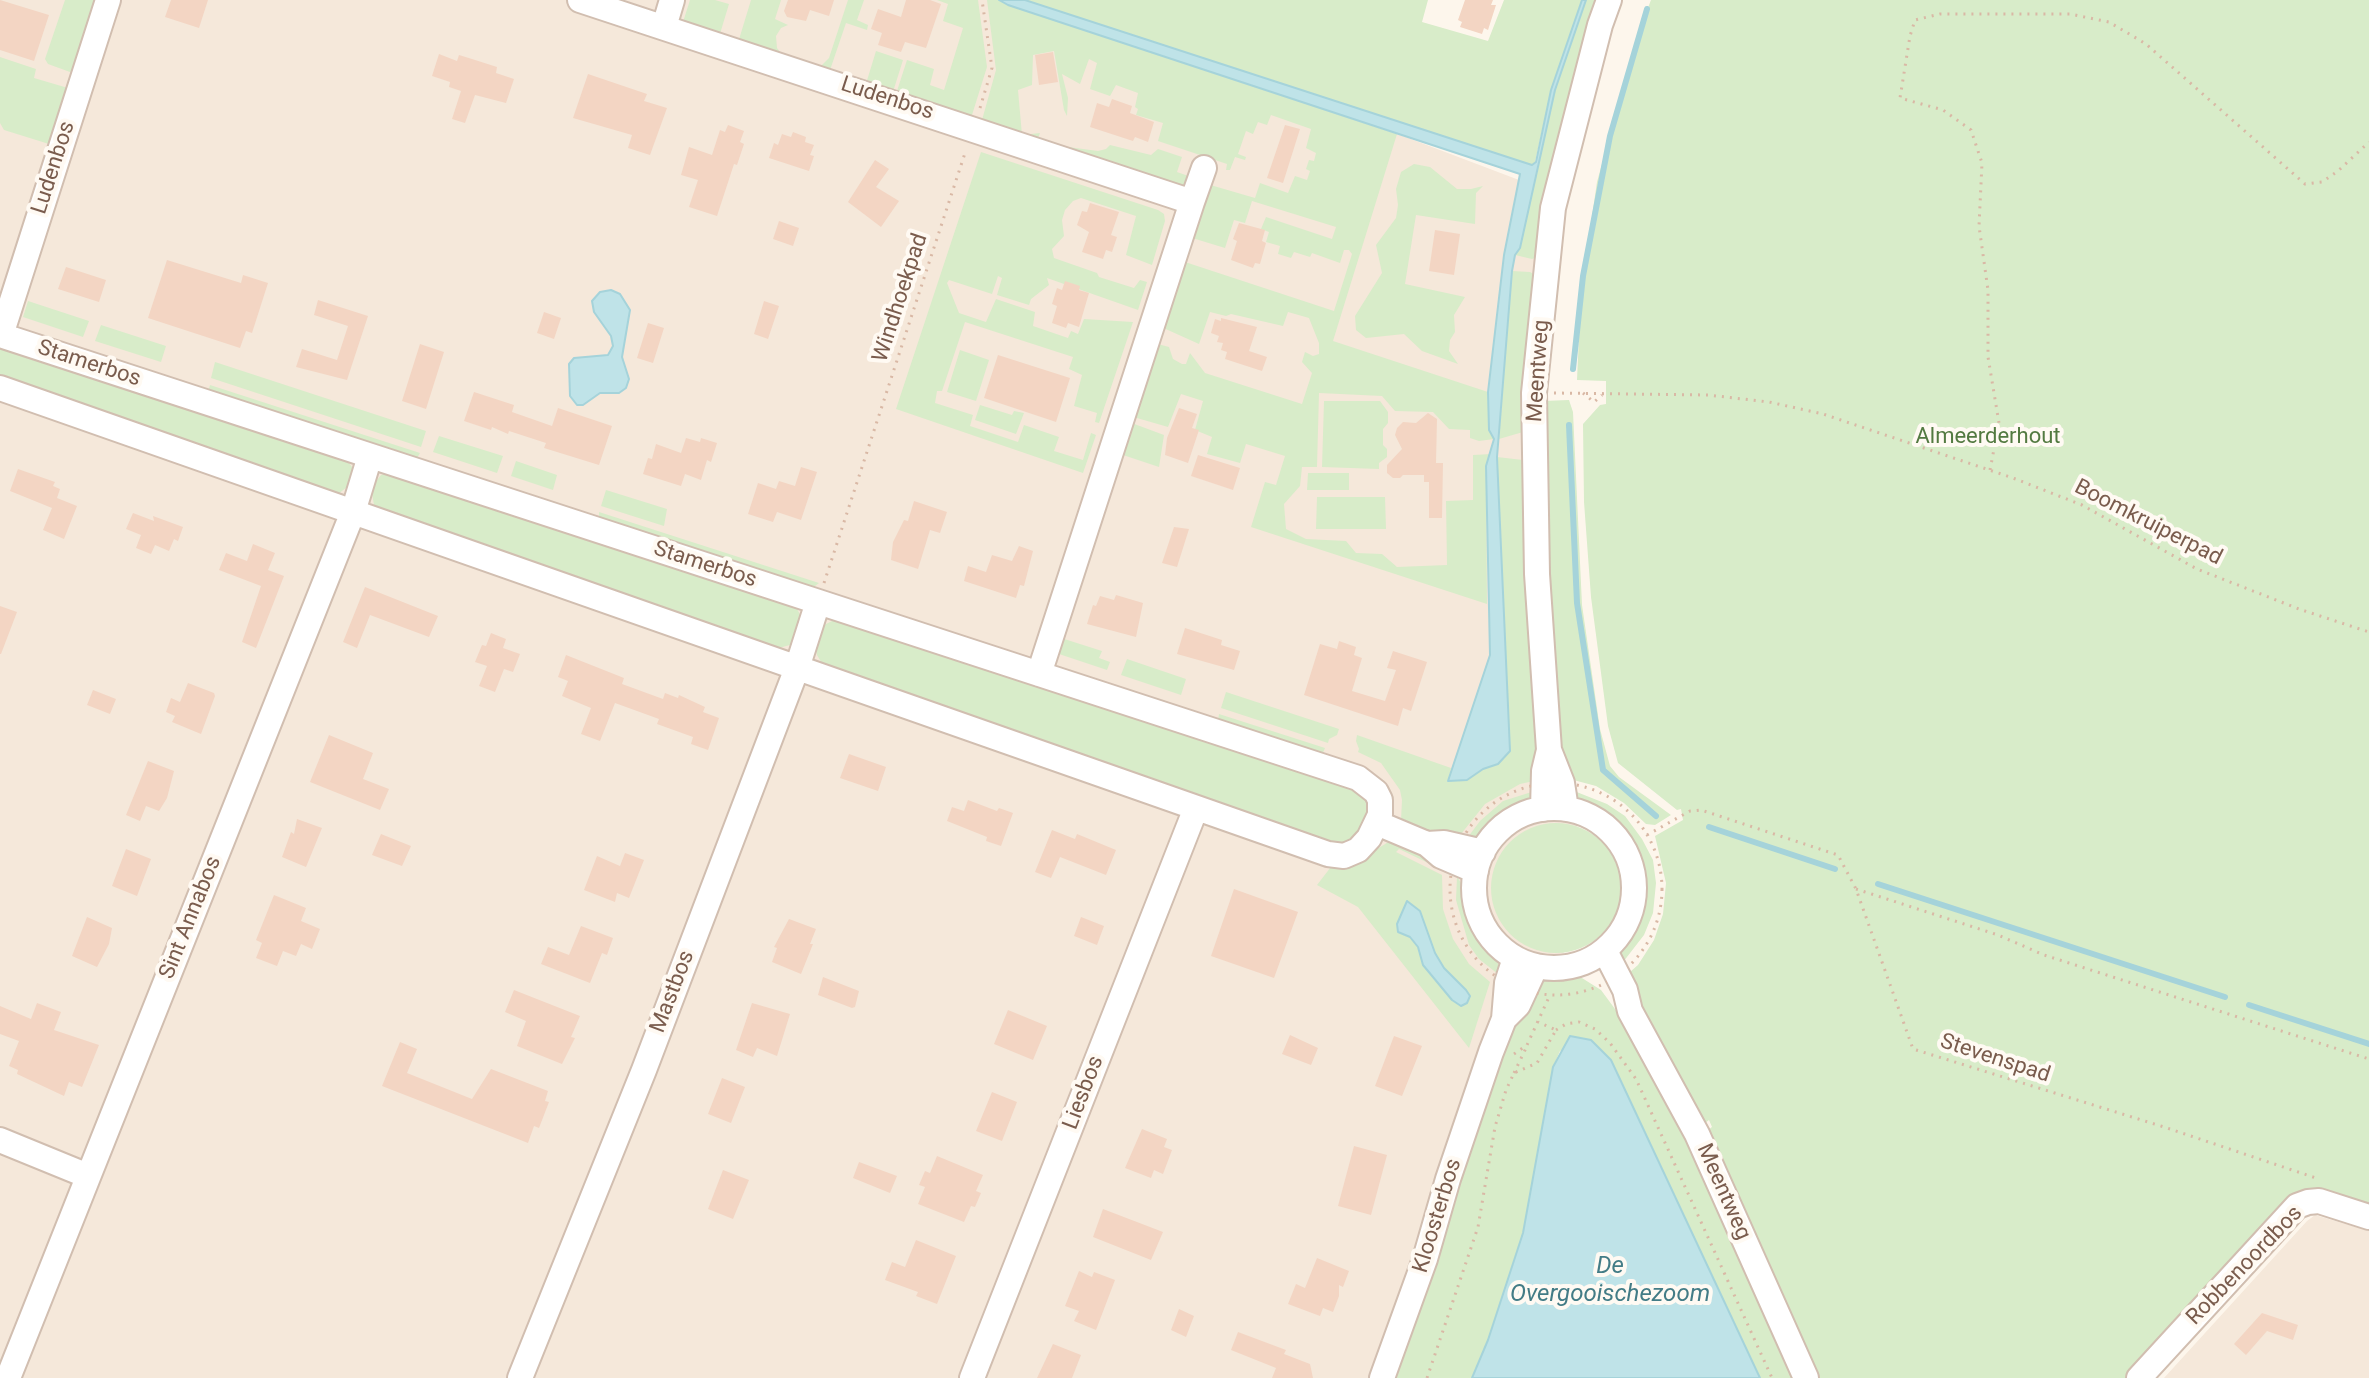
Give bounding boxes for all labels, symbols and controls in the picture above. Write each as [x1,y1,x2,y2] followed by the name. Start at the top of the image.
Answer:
[837,72,937,126] street label: Ludenbos
[27,118,81,218] street label: Ludenbos
[868,230,934,366] street label: Windhoekpad
[1522,319,1556,423] street label: Meentweg
[34,335,144,393] street label: Stamerbos
[1915,424,2061,450] park label: Almeerderhout
[2070,474,2226,572] street label: Boomkruiperpad
[650,536,760,594] street label: Stamerbos
[154,853,228,983] street label: Sint Annabos
[645,947,701,1037] street label: Mastbos
[1937,1029,2053,1089] street label: Stevenspad
[1058,1053,1110,1133] street label: Liesbos
[1690,1140,1756,1244] street label: Meentweg
[1408,1156,1468,1276] street label: Kloosterbos
[2181,1201,2309,1331] street label: Robbenoordbos
[1510,1253,1710,1309] water label: De Overgooischezoom

